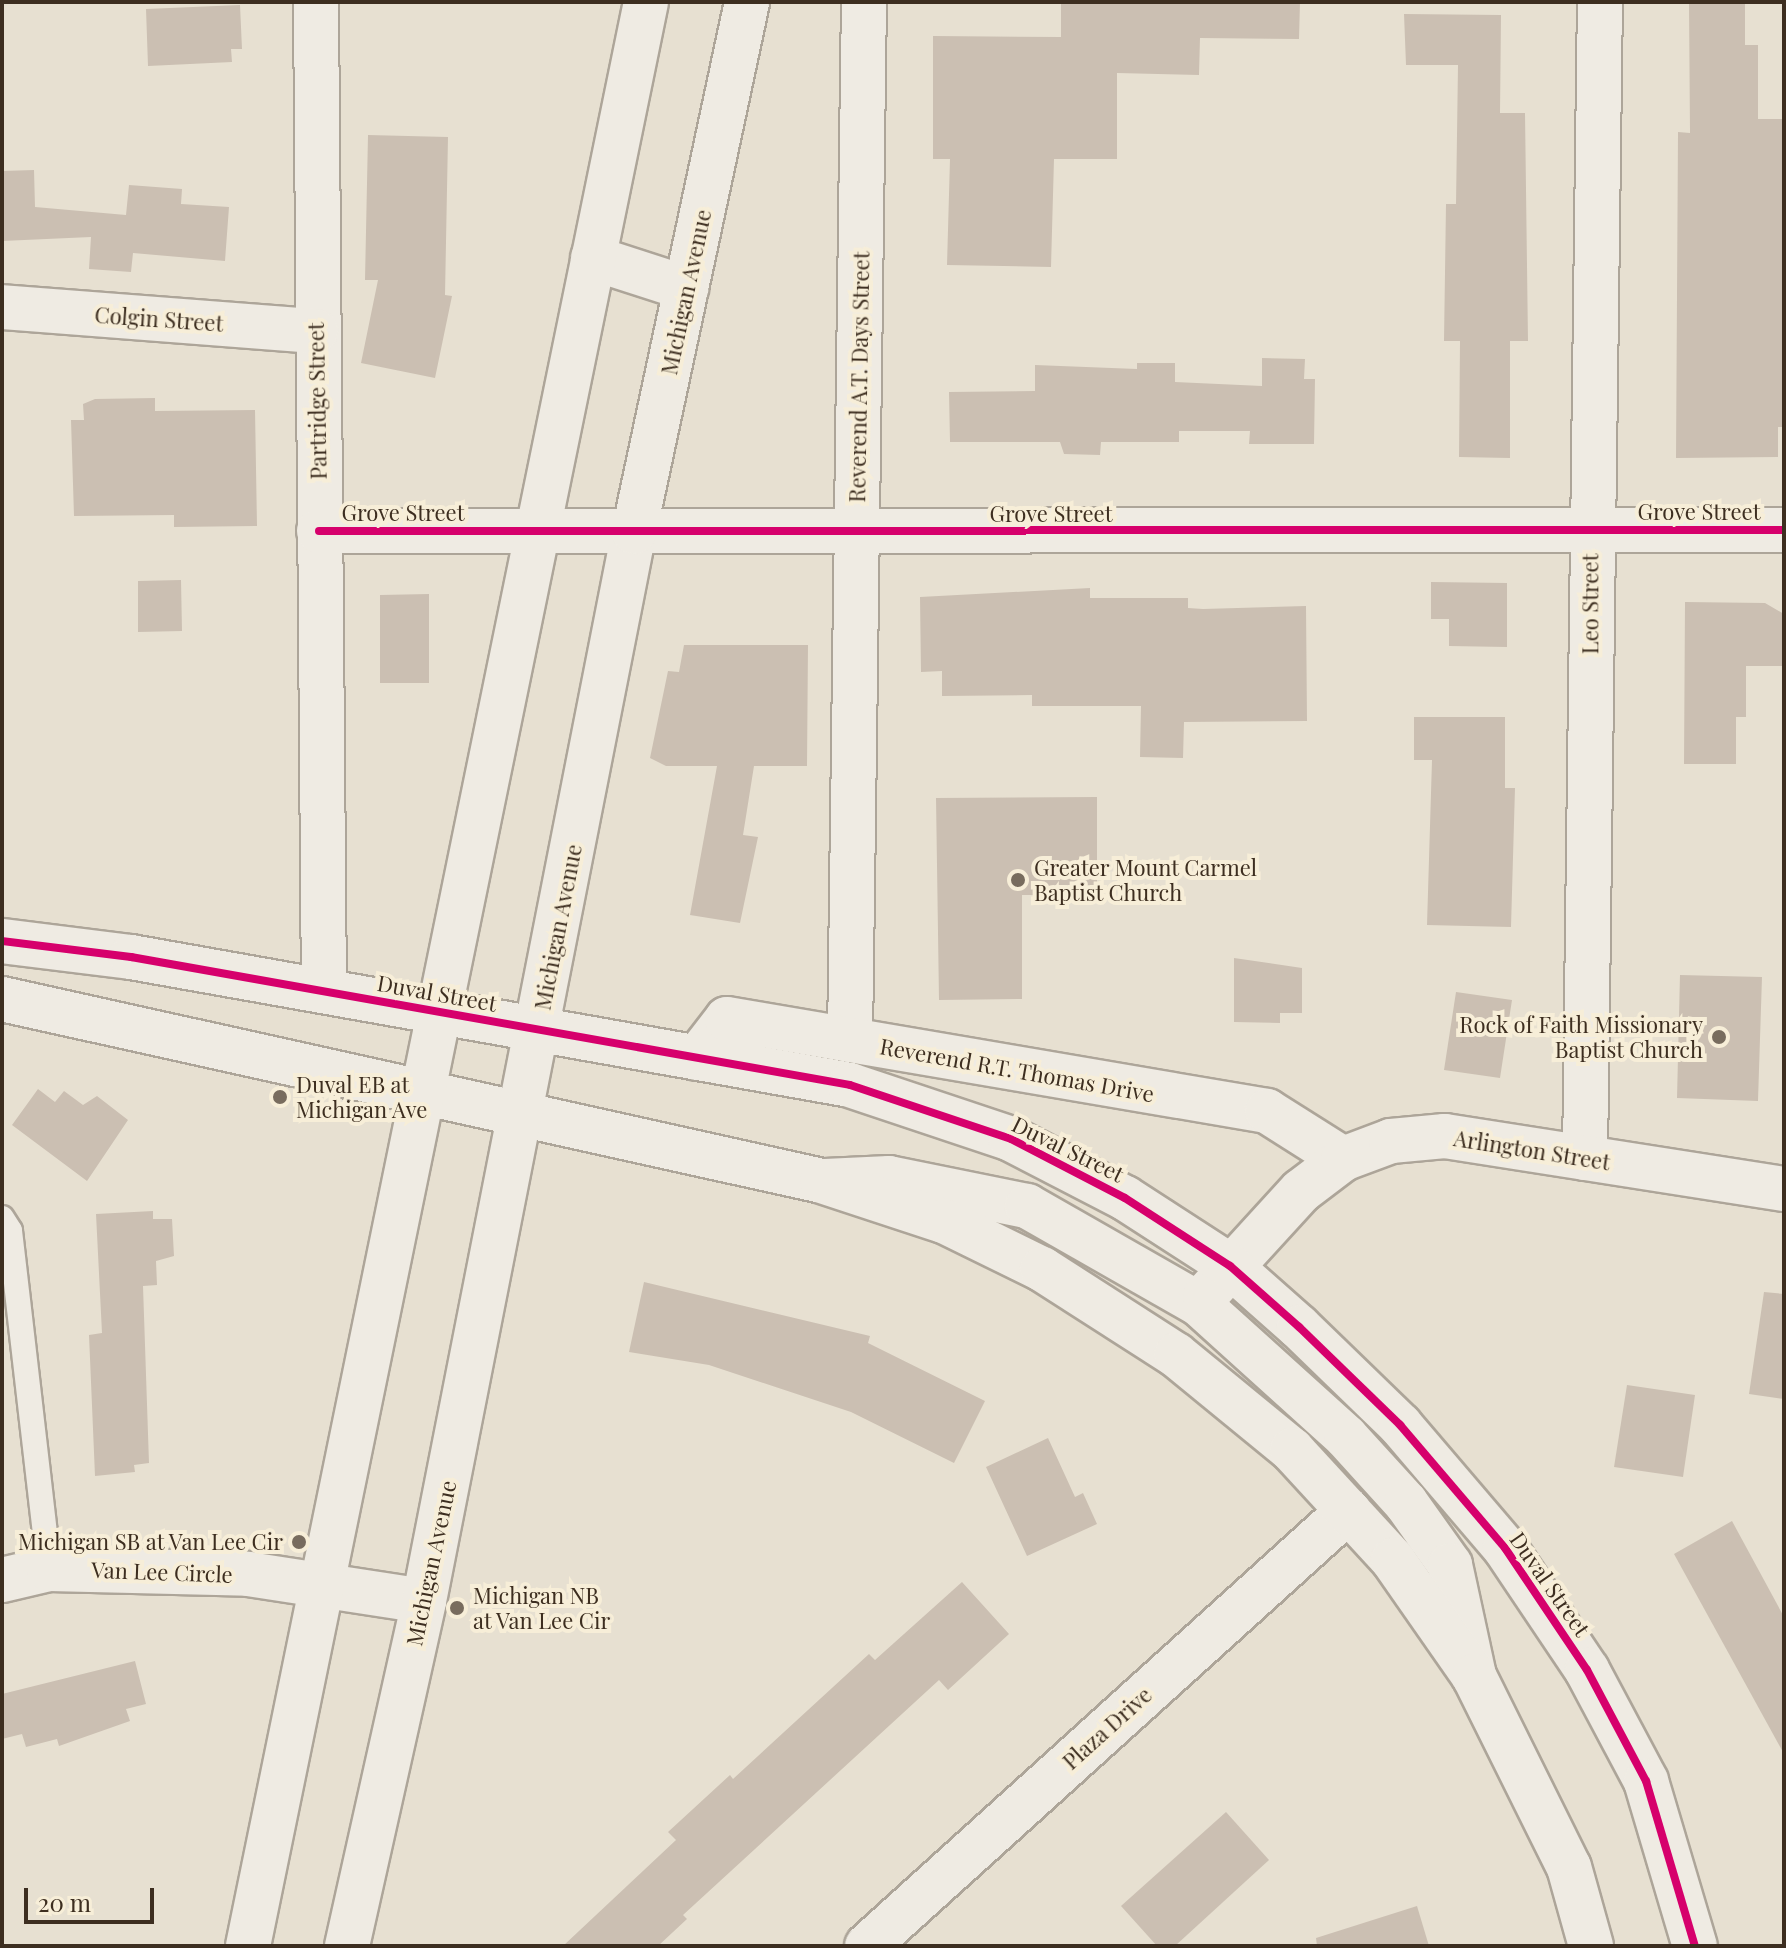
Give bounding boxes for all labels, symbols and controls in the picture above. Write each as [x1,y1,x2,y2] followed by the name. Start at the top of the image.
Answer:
[655,206,717,378] street label: Michigan Avenue
[844,251,874,503] street label: Reverend A.T. Days Street
[94,301,224,337] street label: Colgin Street
[302,322,332,480] street label: Partridge Street
[1638,499,1760,525] street label: Grove Street
[342,500,464,526] street label: Grove Street
[990,501,1112,527] street label: Grove Street
[1577,554,1603,654] street label: Leo Street
[529,841,587,1013] street label: Michigan Avenue
[1034,854,1258,906] place label: Greater Mount Carmel Baptist Church
[1009,871,1027,889] marker: Greater Mount Carmel Baptist Church
[375,969,499,1017] street label: Duval Street
[1459,1011,1703,1062] place label: Rock of Faith Missionary Baptist Church
[1710,1028,1728,1046] marker: Rock of Faith Missionary Baptist Church
[878,1033,1156,1107] street label: Reverend R.T. Thomas Drive
[296,1071,428,1122] place label: Duval EB at Michigan Ave
[271,1088,289,1106] marker: Duval EB at Michigan Ave
[1008,1111,1128,1187] street label: Duval Street
[1452,1125,1612,1175] street label: Arlington Street
[400,1477,462,1649] street label: Michigan Avenue
[1504,1527,1596,1641] street label: Duval Street
[17,1529,283,1555] place label: Michigan SB at Van Lee Cir
[290,1533,308,1551] marker: Michigan SB at Van Lee Cir
[91,1556,233,1588] street label: Van Lee Circle
[473,1582,611,1634] place label: Michigan NB at Van Lee Cir
[448,1599,466,1617] marker: Michigan NB at Van Lee Cir
[1057,1681,1157,1775] street label: Plaza Drive
[28,1872,158,1922] scale bar
[38,1886,91,1918] text: 20 m

